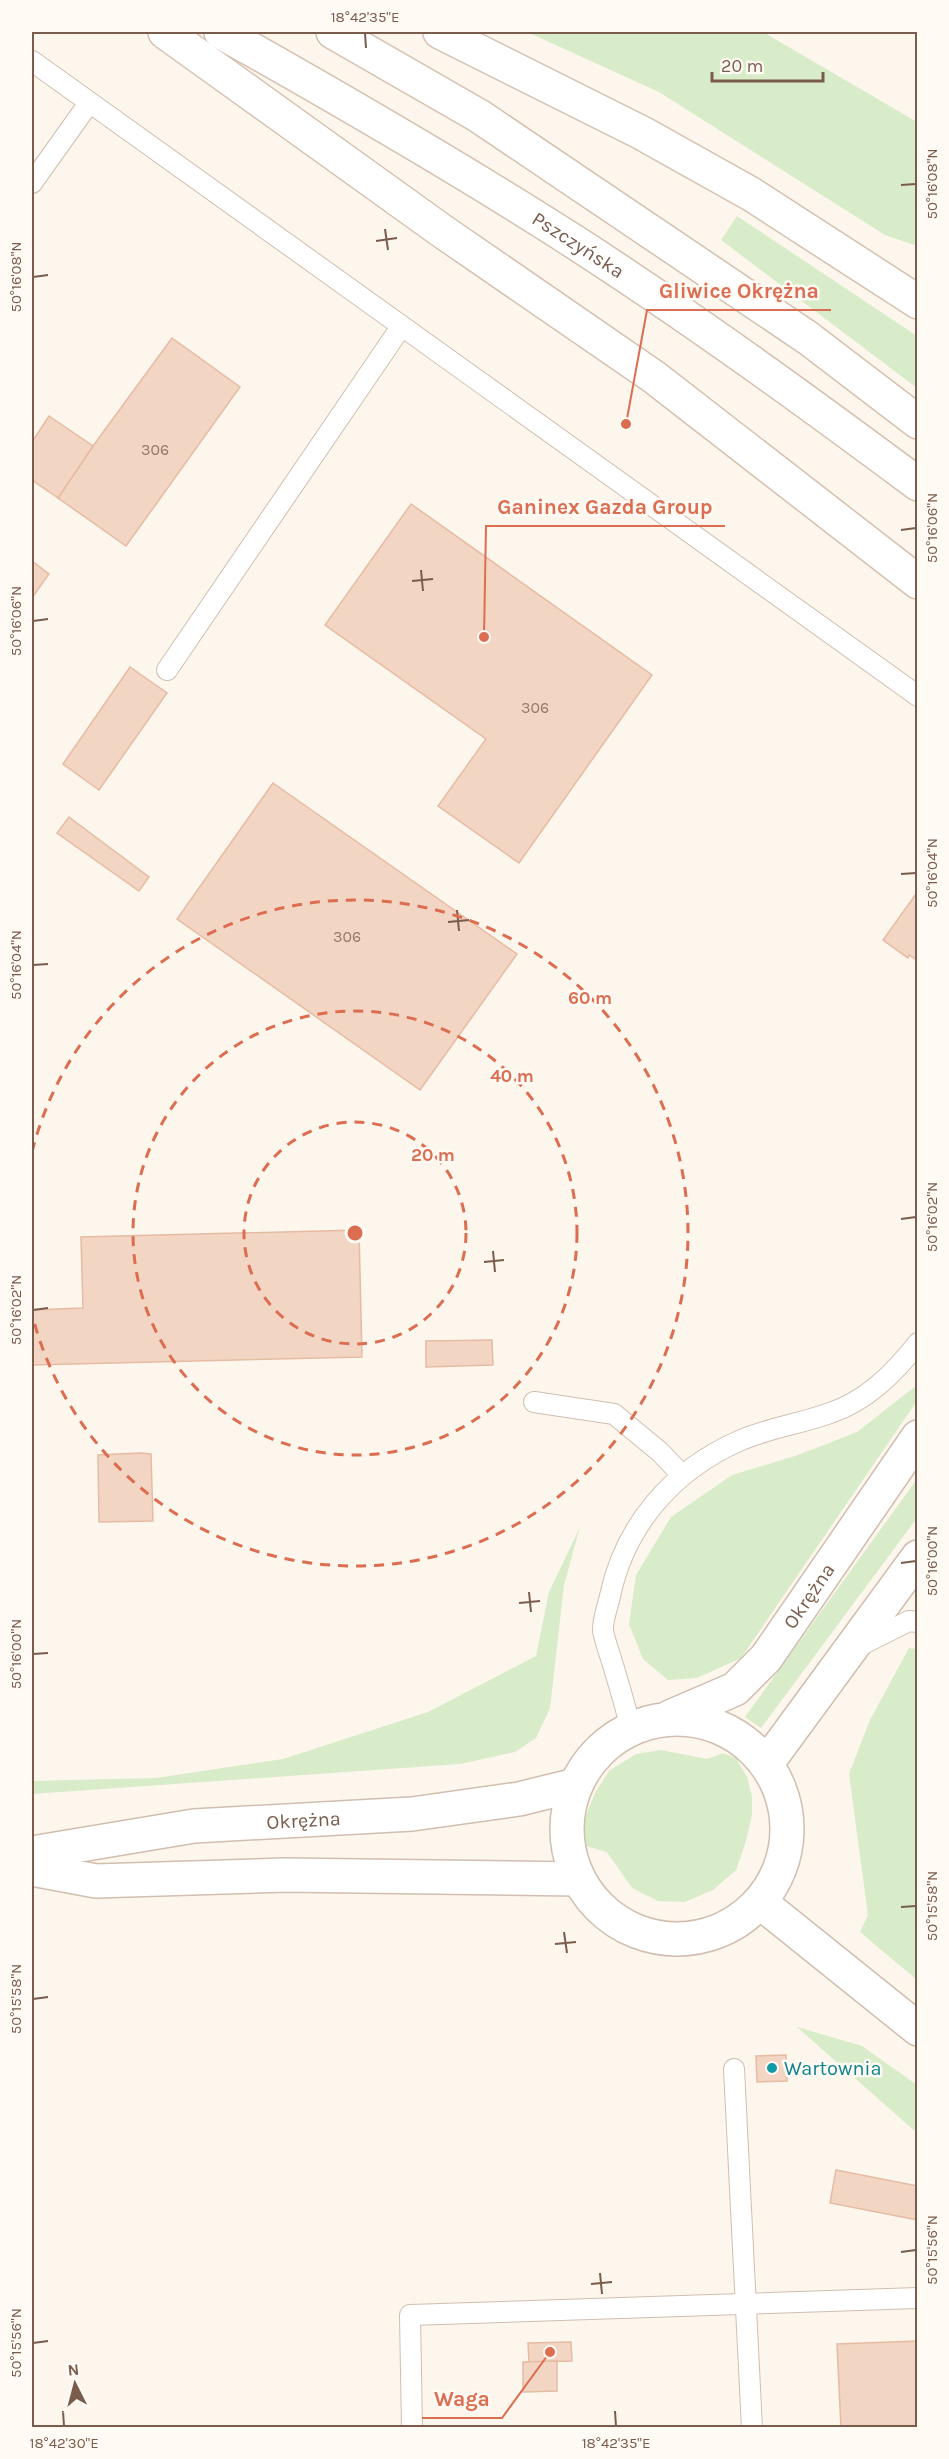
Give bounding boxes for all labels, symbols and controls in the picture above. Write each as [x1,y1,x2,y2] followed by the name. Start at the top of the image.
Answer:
[331,8,399,26] text: 18°42'35"E
[712,45,823,83] scale bar
[721,55,763,77] text: 20 m
[923,148,941,220] text: 50°16'08"N
[528,207,629,283] street label: Pszczyńska
[7,241,25,313] text: 50°16'08"N
[647,271,831,310] callout: Gliwice Okrężna
[659,279,819,303] text: Gliwice Okrężna
[141,440,169,459] house number: 306
[486,487,725,526] callout: Ganinex Gazda Group
[923,493,941,563] text: 50°16'06"N
[497,495,713,519] text: Ganinex Gazda Group
[7,586,25,656] text: 50°16'06"N
[521,698,549,717] house number: 306
[923,838,941,908] text: 50°16'04"N
[333,927,361,946] house number: 306
[7,930,25,1000] text: 50°16'04"N
[568,987,612,1009] text: 60 m
[490,1065,534,1087] text: 40 m
[411,1144,455,1166] text: 20 m
[923,1182,941,1252] text: 50°16'02"N
[345,1223,365,1243] centre of rings
[7,1275,25,1345] text: 50°16'02"N
[923,1526,941,1596] text: 50°16'00"N
[779,1559,840,1633] street label: Okrężna
[7,1619,25,1689] text: 50°16'00"N
[266,1807,341,1834] street label: Okrężna
[923,1871,941,1941] text: 50°15'58"N
[7,1964,25,2034] text: 50°15'58"N
[784,2057,881,2080] place label: Wartownia
[765,2061,779,2075] marker: Wartownia
[923,2215,941,2285] text: 50°15'56"N
[7,2308,25,2378] text: 50°15'56"N
[45,2354,105,2414] north arrow
[67,2360,80,2380] text: N
[422,2379,502,2418] callout: Waga
[434,2387,490,2411] text: Waga
[29,2434,99,2452] text: 18°42'30"E
[582,2434,650,2452] text: 18°42'35"E

